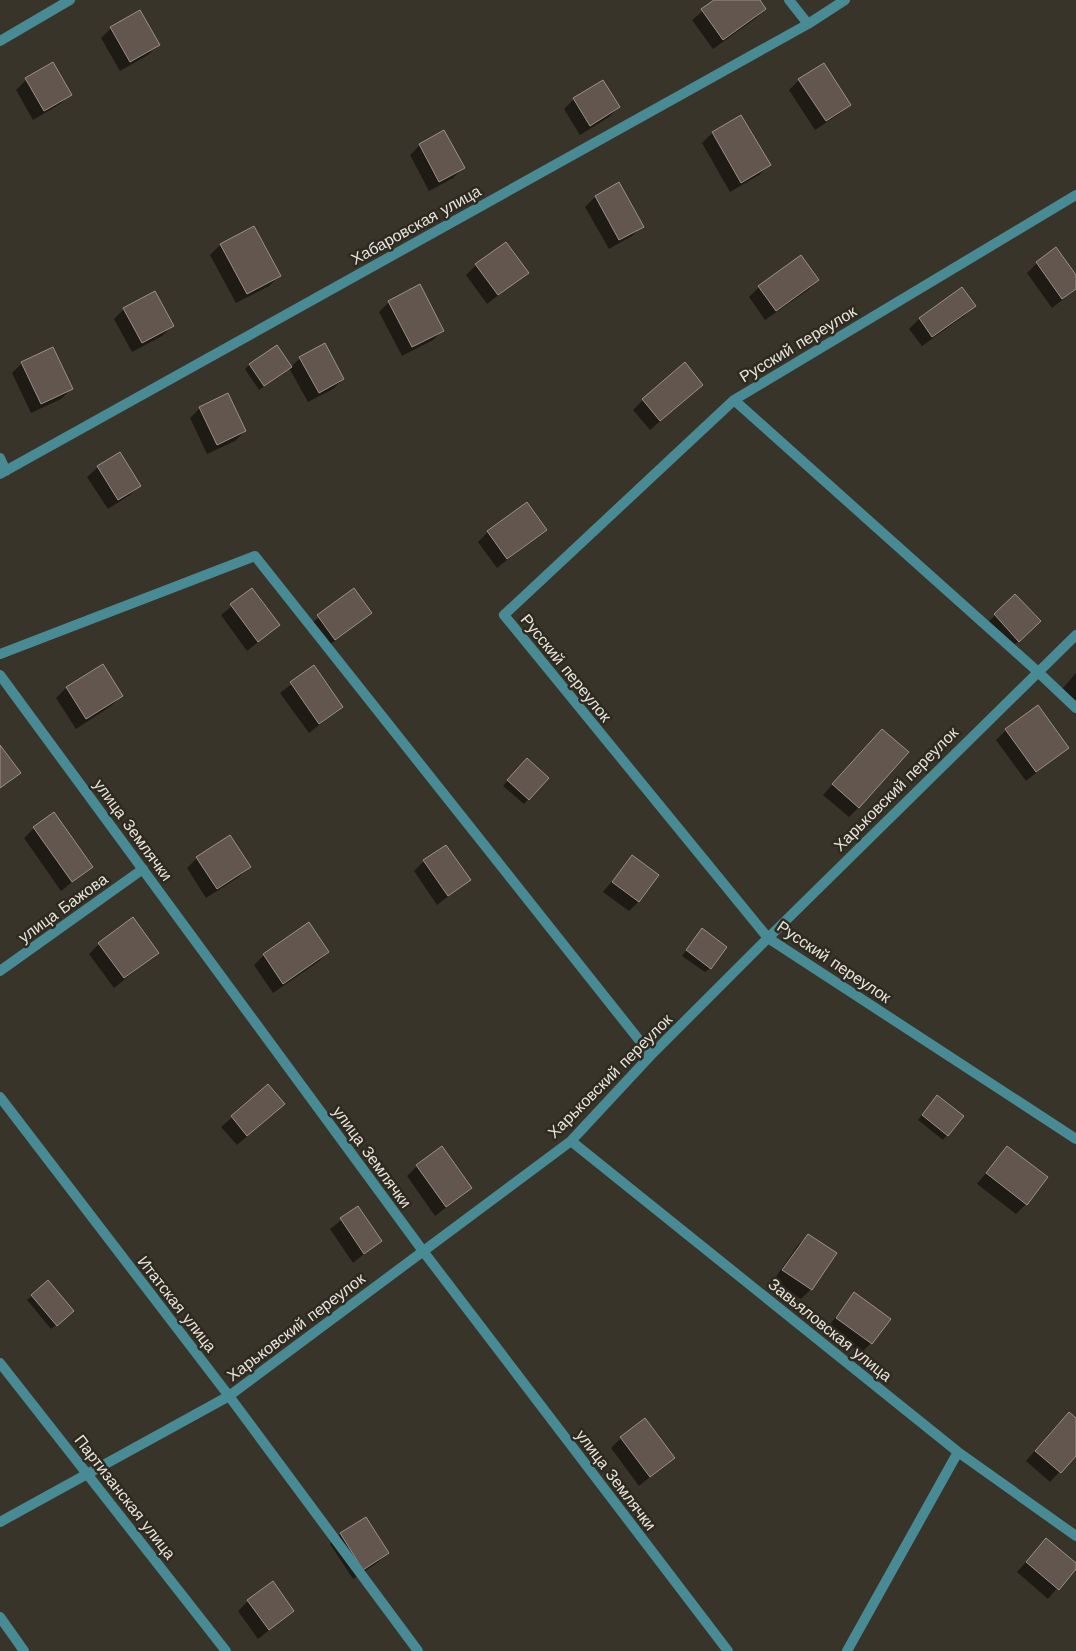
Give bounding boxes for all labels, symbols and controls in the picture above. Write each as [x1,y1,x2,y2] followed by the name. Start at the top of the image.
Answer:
[348,181,484,269] street label: Хабаровская улица
[736,301,861,386] street label: Русский переулок
[517,610,616,726] street label: Русский переулок
[830,722,963,855] street label: Харьковский переулок
[90,775,176,885] street label: улица Землячки
[15,869,111,947] street label: улица Бажова
[774,917,895,1008] street label: Русский переулок
[544,1009,677,1142] street label: Харьковский переулок
[329,1102,415,1212] street label: улица Землячки
[134,1252,220,1356] street label: Итатская улица
[223,1268,370,1385] street label: Харьковский переулок
[765,1274,896,1386] street label: Завьяловская улица
[572,1426,660,1534] street label: улица Землячки
[71,1431,180,1563] street label: Партизанская улица

